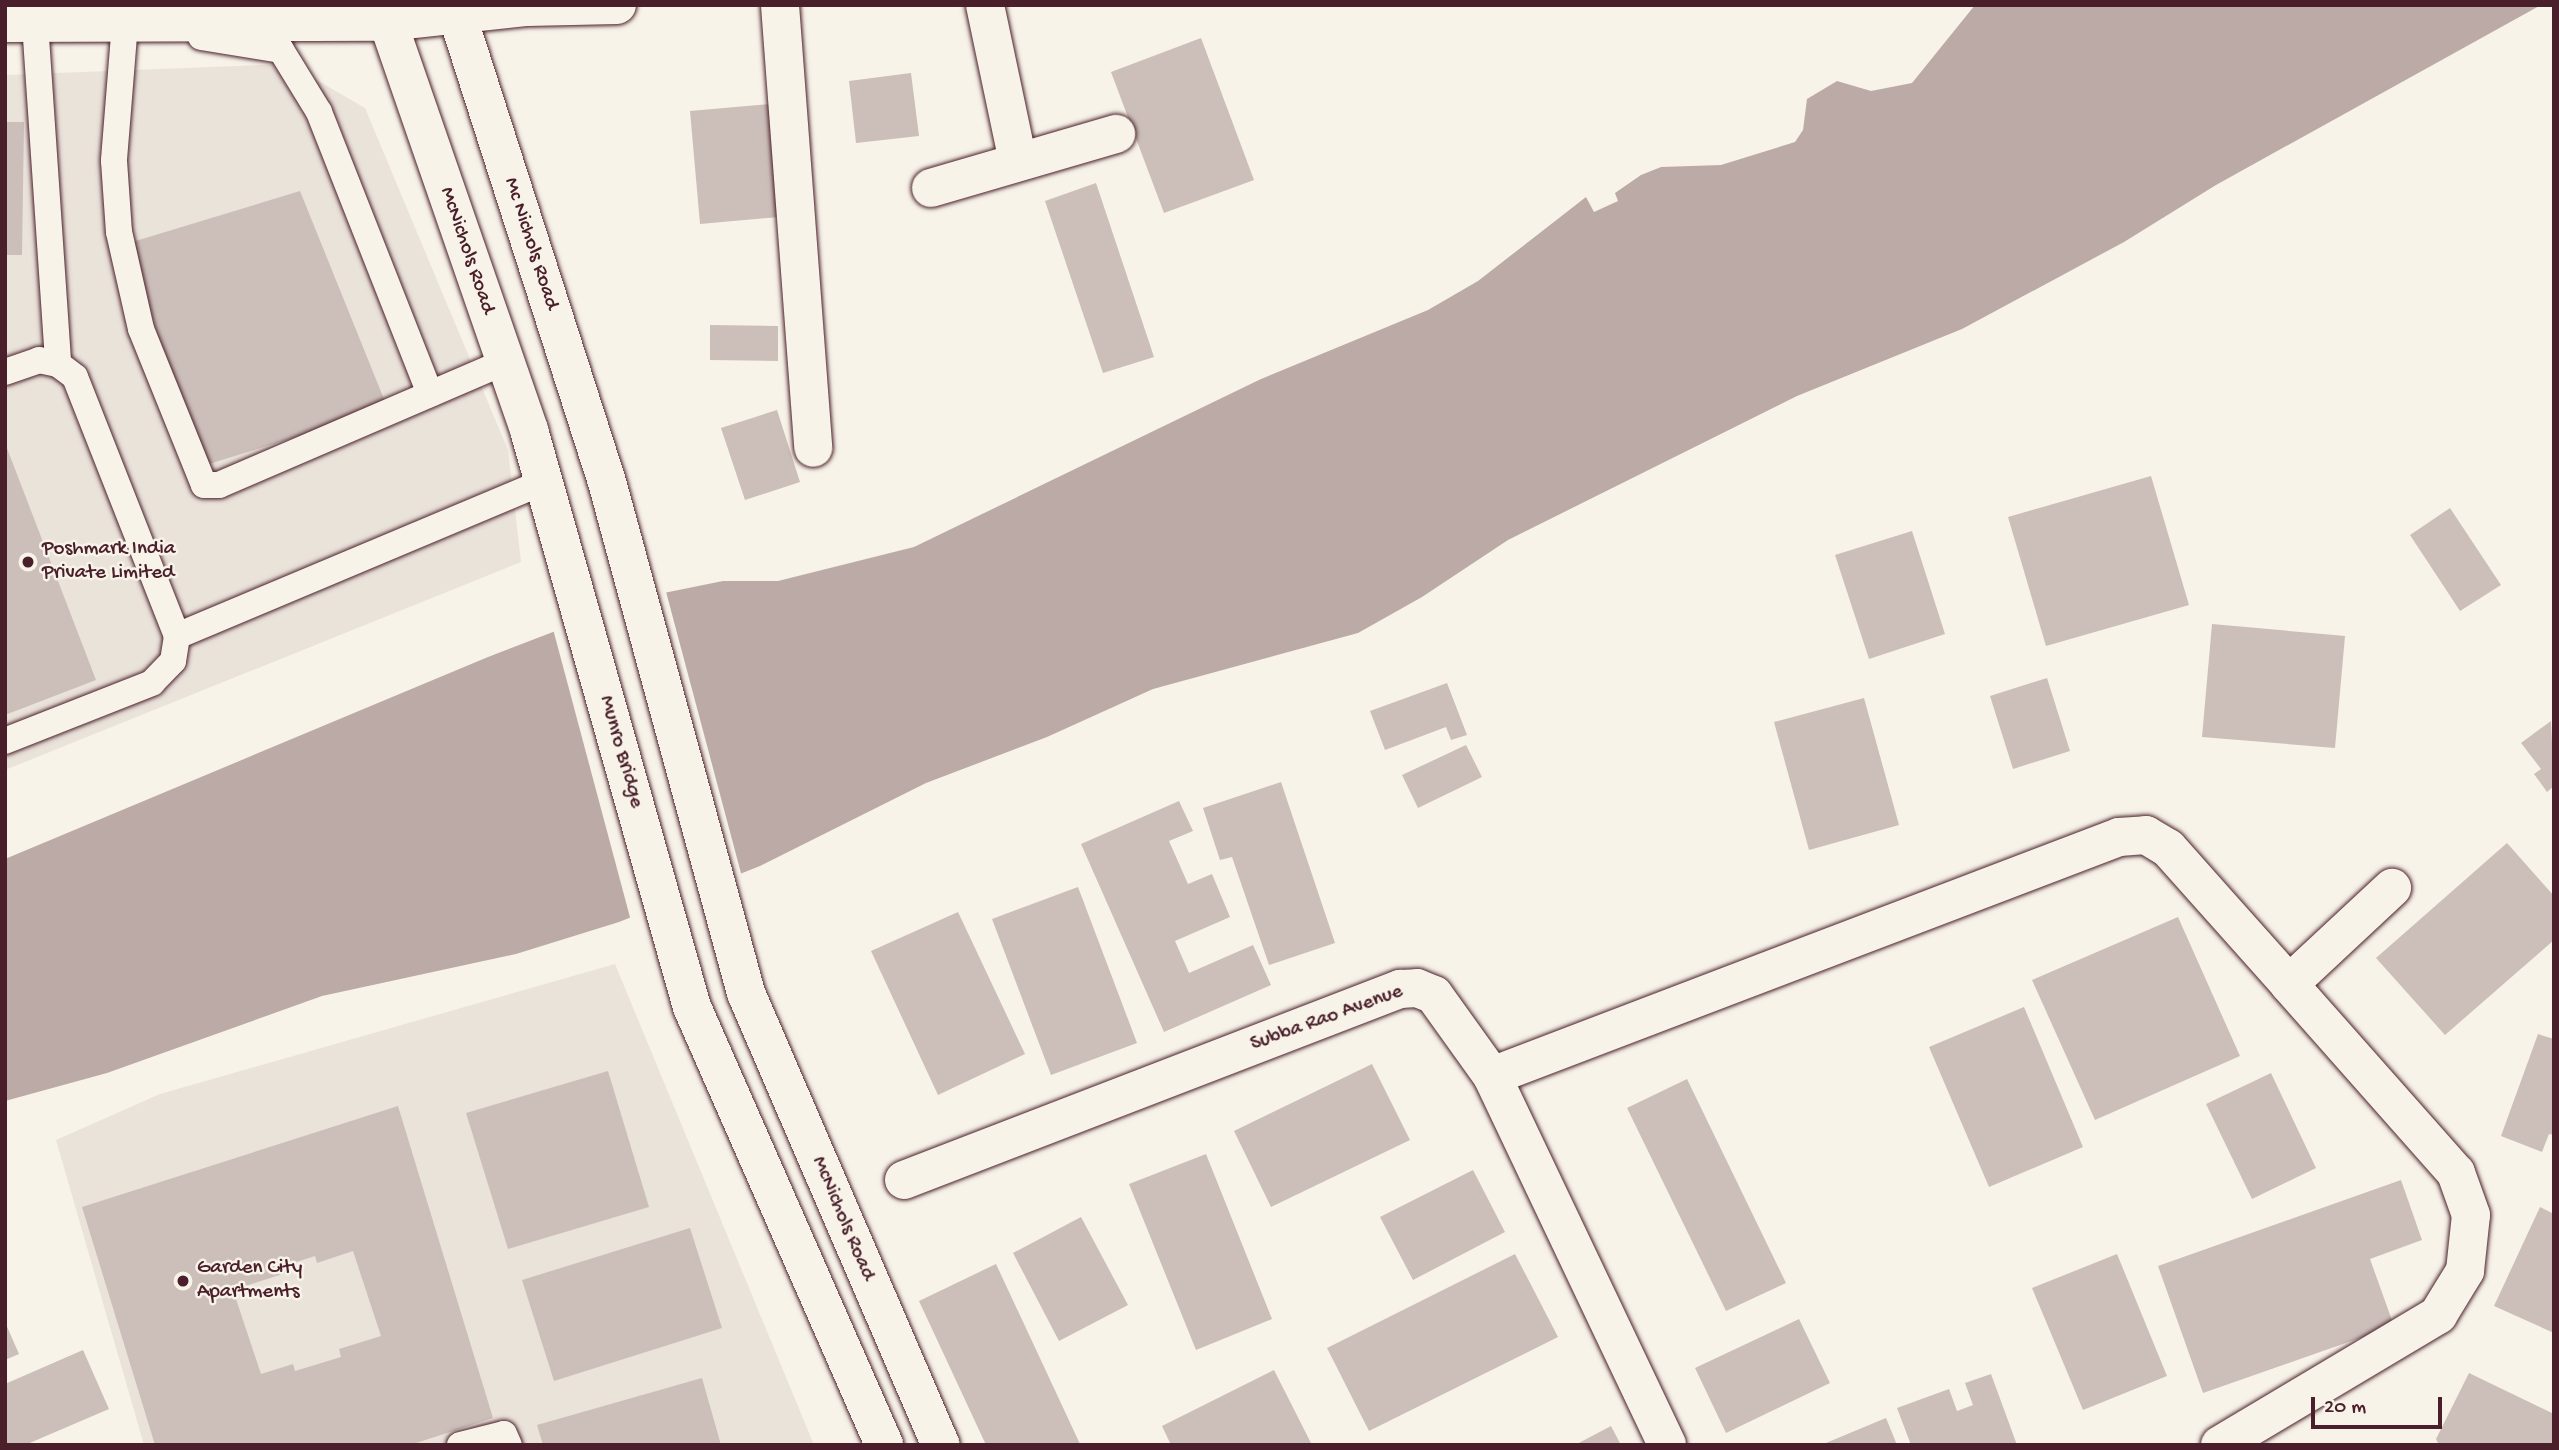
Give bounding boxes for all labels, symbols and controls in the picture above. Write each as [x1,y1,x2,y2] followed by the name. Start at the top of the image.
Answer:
[497,175,563,313] street label: Mc Nichols Road
[433,184,499,318] street label: McNichols Road
[42,537,175,587] place label: Poshmark India Private Limited
[20,554,36,570] marker: Poshmark India Private Limited
[592,693,648,811] street label: Munro Bridge
[1247,980,1407,1058] street label: Subba Rao Avenue
[805,1153,879,1285] street label: McNichols Road
[197,1256,302,1306] place label: Garden City Apartments
[175,1273,191,1289] marker: Garden City Apartments
[2314,1384,2445,1428] scale bar
[2324,1396,2366,1421] text: 20 m

